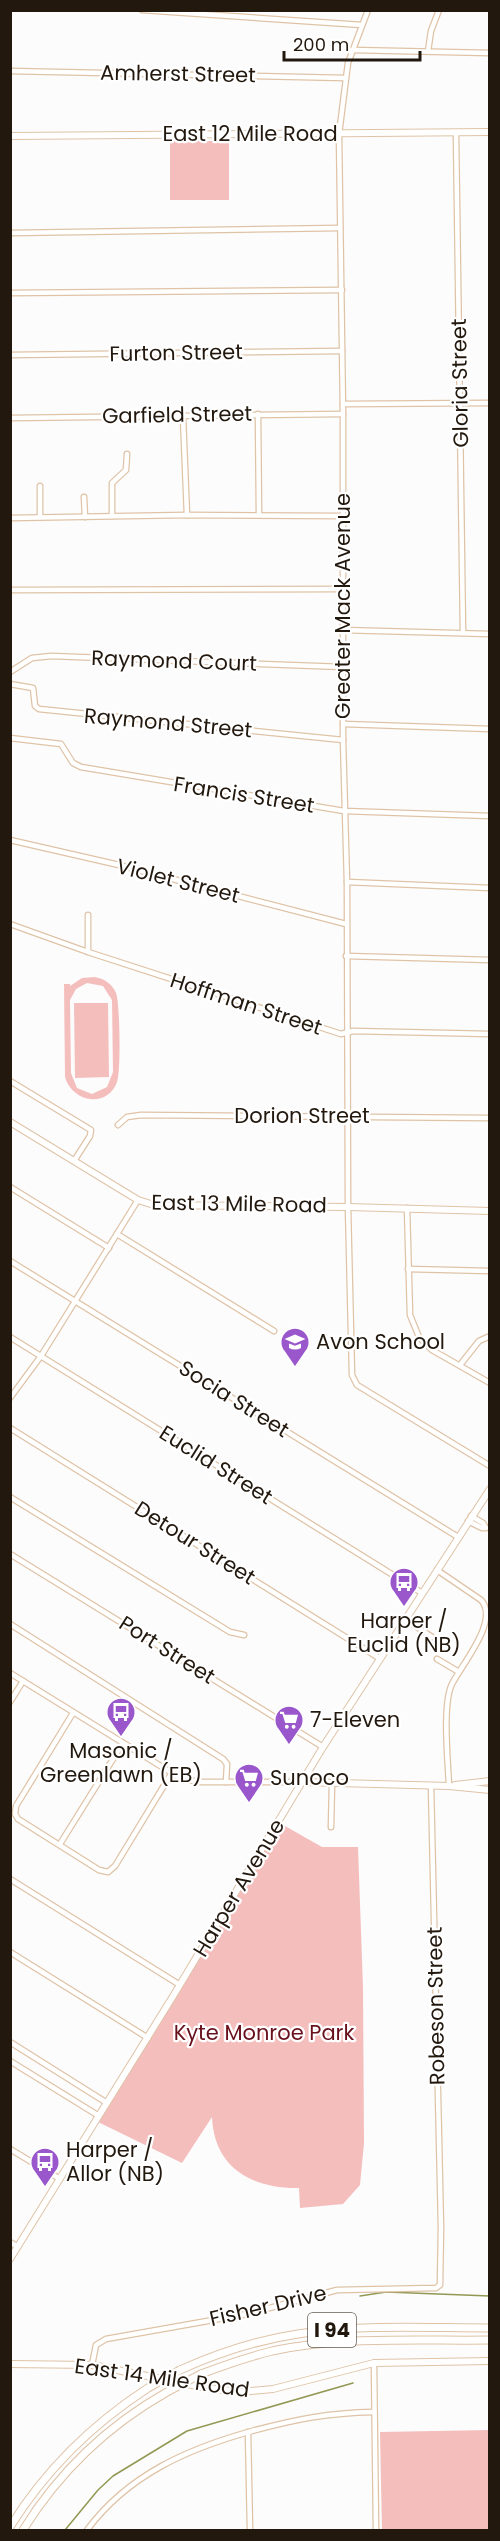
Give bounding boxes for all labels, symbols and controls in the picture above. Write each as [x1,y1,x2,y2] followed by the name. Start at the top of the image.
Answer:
[284,24,420,62] scale bar
[293,32,349,57] text: 200 m
[100,58,256,89] street label: Amherst Street
[162,119,338,148] street label: East 12 Mile Road
[444,318,475,448] street label: Gloria Street
[109,337,243,368] street label: Furton Street
[102,399,252,430] street label: Garfield Street
[328,493,357,719] street label: Greater Mack Avenue
[91,643,257,678] street label: Raymond Court
[83,701,253,744] street label: Raymond Street
[172,769,316,820] street label: Francis Street
[114,851,243,910] street label: Violet Street
[166,965,326,1042] street label: Hoffman Street
[234,1101,370,1130] street label: Dorion Street
[151,1187,327,1220] street label: East 13 Mile Road
[279,1326,311,1368] school or university icon: Avon School
[316,1327,445,1356] place label: Avon School
[174,1353,295,1444] street label: Socia Street
[154,1418,278,1511] street label: Euclid Street
[129,1494,261,1591] street label: Detour Street
[388,1566,420,1608] bus stop icon: Harper / Euclid (NB)
[347,1606,461,1659] place label: Harper / Euclid (NB)
[114,1609,221,1691] street label: Port Street
[105,1696,137,1738] bus stop icon: Masonic / Greenlawn (EB)
[273,1704,305,1746] supermarket icon: 7-Eleven
[310,1705,400,1734] place label: 7-Eleven
[40,1736,202,1789] place label: Masonic / Greenlawn (EB)
[233,1762,265,1804] supermarket icon: Sunoco
[270,1763,349,1792] place label: Sunoco
[186,1813,291,1962] street label: Harper Avenue
[420,1927,451,2085] street label: Robeson Street
[174,2018,354,2047] park label: Kyte Monroe Park
[66,2135,164,2188] place label: Harper / Allor (NB)
[29,2146,61,2188] bus stop icon: Harper / Allor (NB)
[207,2278,329,2333] street label: Fisher Drive
[308,2313,356,2347] road number: I 94
[73,2351,251,2404] street label: East 14 Mile Road

